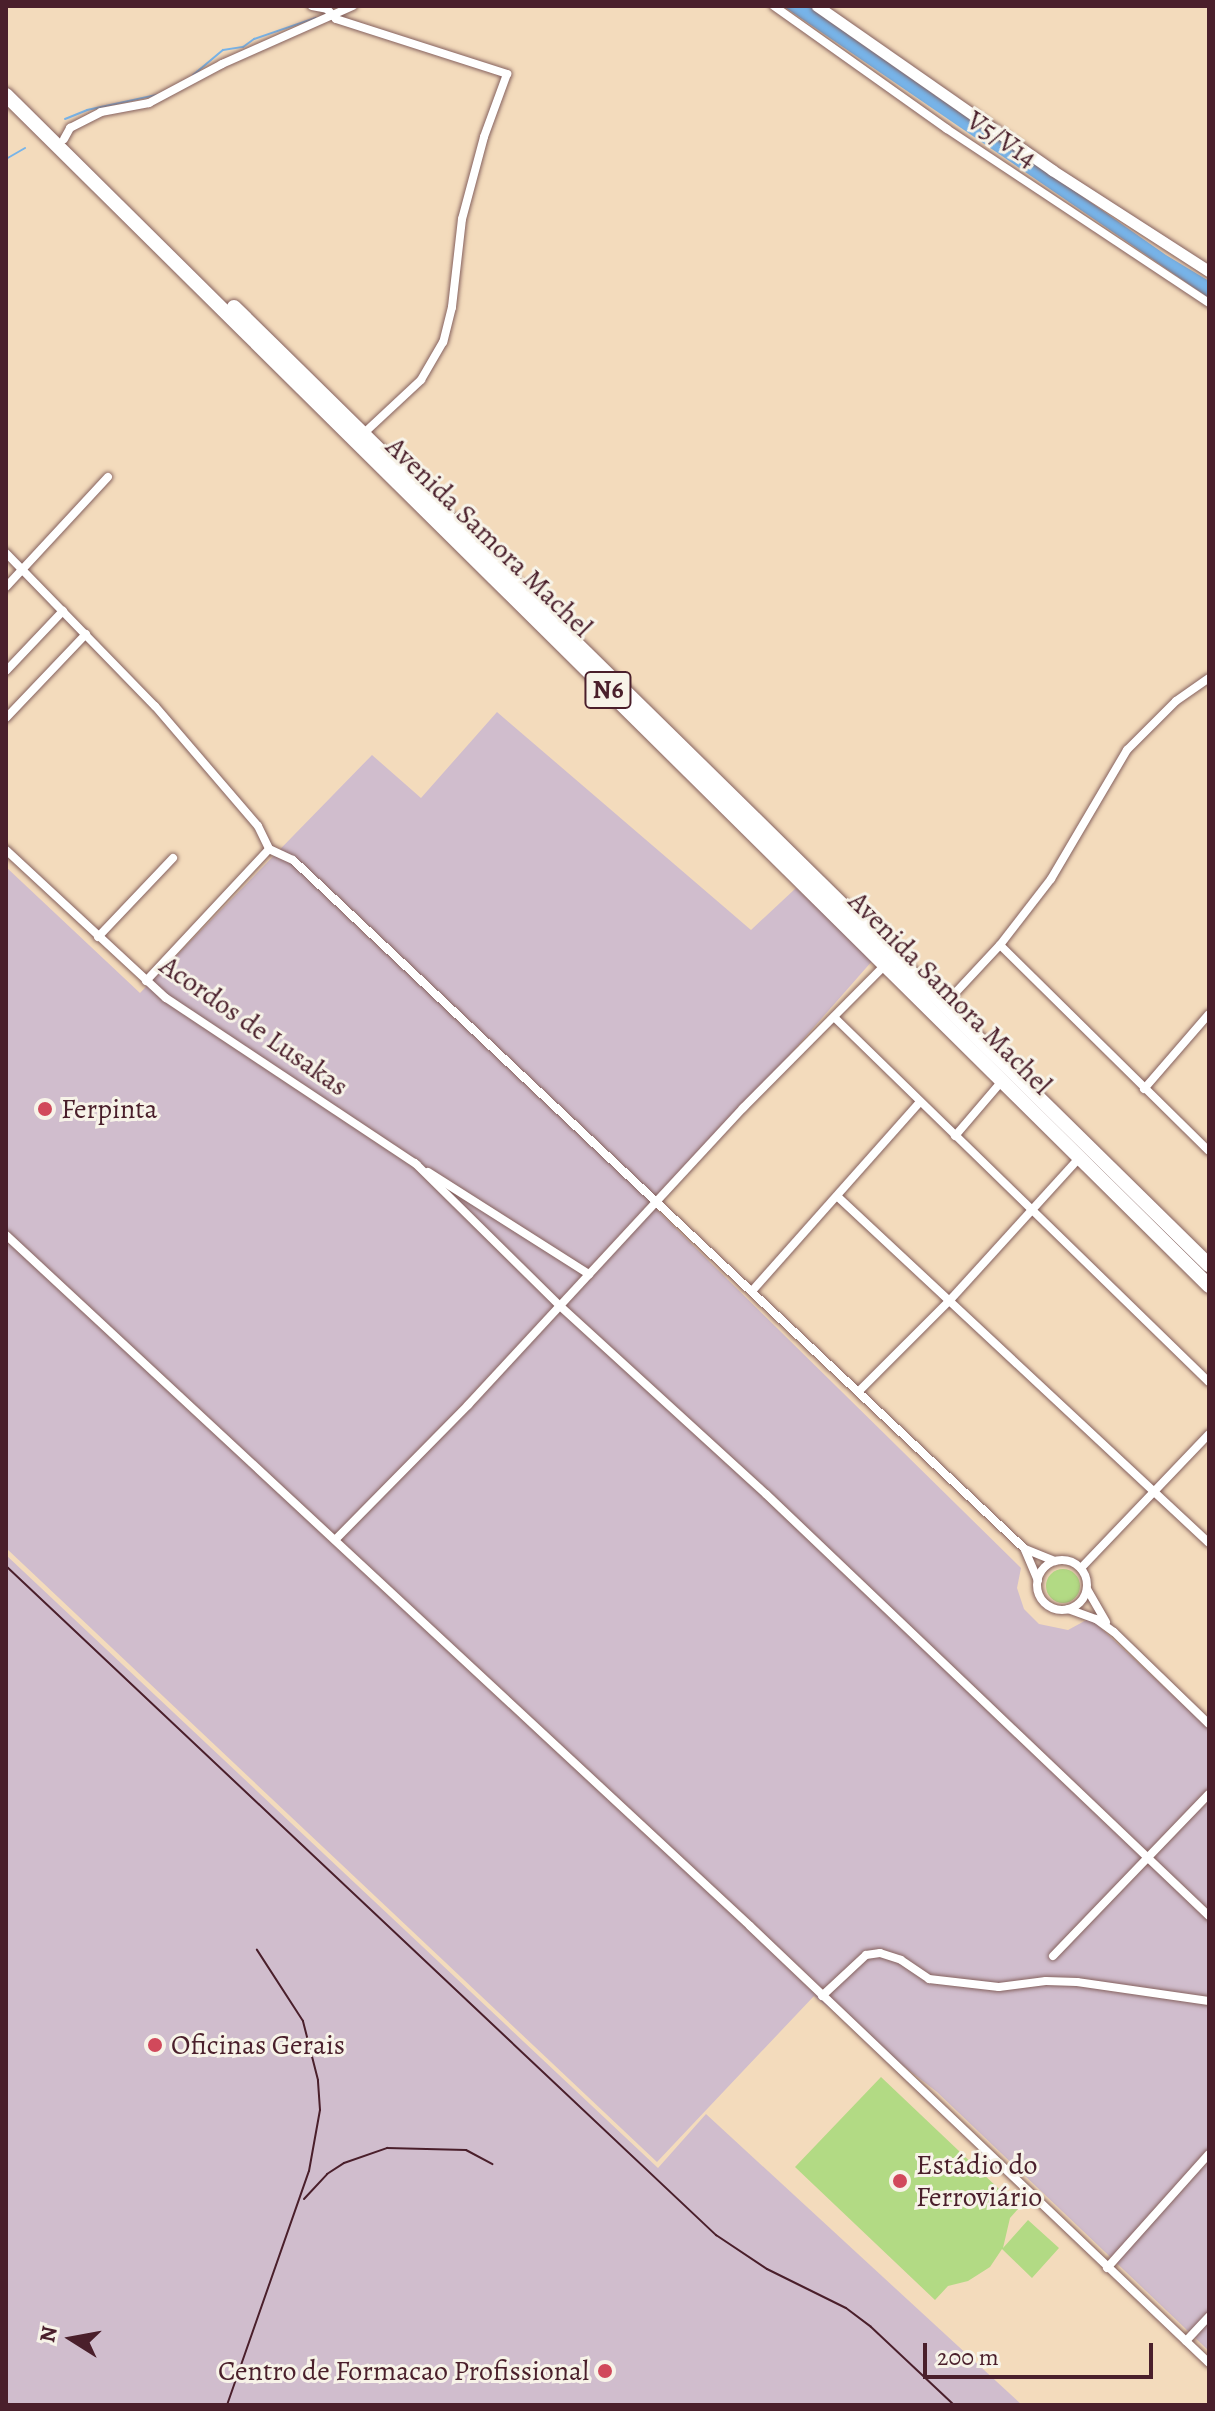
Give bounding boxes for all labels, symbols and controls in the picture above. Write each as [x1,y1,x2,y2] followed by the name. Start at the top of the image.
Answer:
[960,103,1044,175] street label: V5/V14
[379,430,599,644] street label: Avenida Samora Machel
[584,668,632,712] road number: N6
[841,884,1059,1102] street label: Avenida Samora Machel
[153,949,355,1103] street label: Acordos de Lusakas
[61,1092,158,1126] place label: Ferpinta
[36,1100,54,1118] marker: Ferpinta
[171,2028,345,2062] place label: Oficinas Gerais
[146,2036,164,2054] marker: Oficinas Gerais
[916,2148,1042,2214] place label: Estádio do Ferroviário
[891,2172,909,2190] marker: Estádio do Ferroviário
[32,2299,112,2379] north arrow
[32,2324,65,2345] text: N
[927,2327,1157,2377] scale bar
[937,2341,999,2373] text: 200 m
[218,2354,589,2388] place label: Centro de Formacao Profissional
[596,2362,614,2380] marker: Centro de Formacao Profissional

